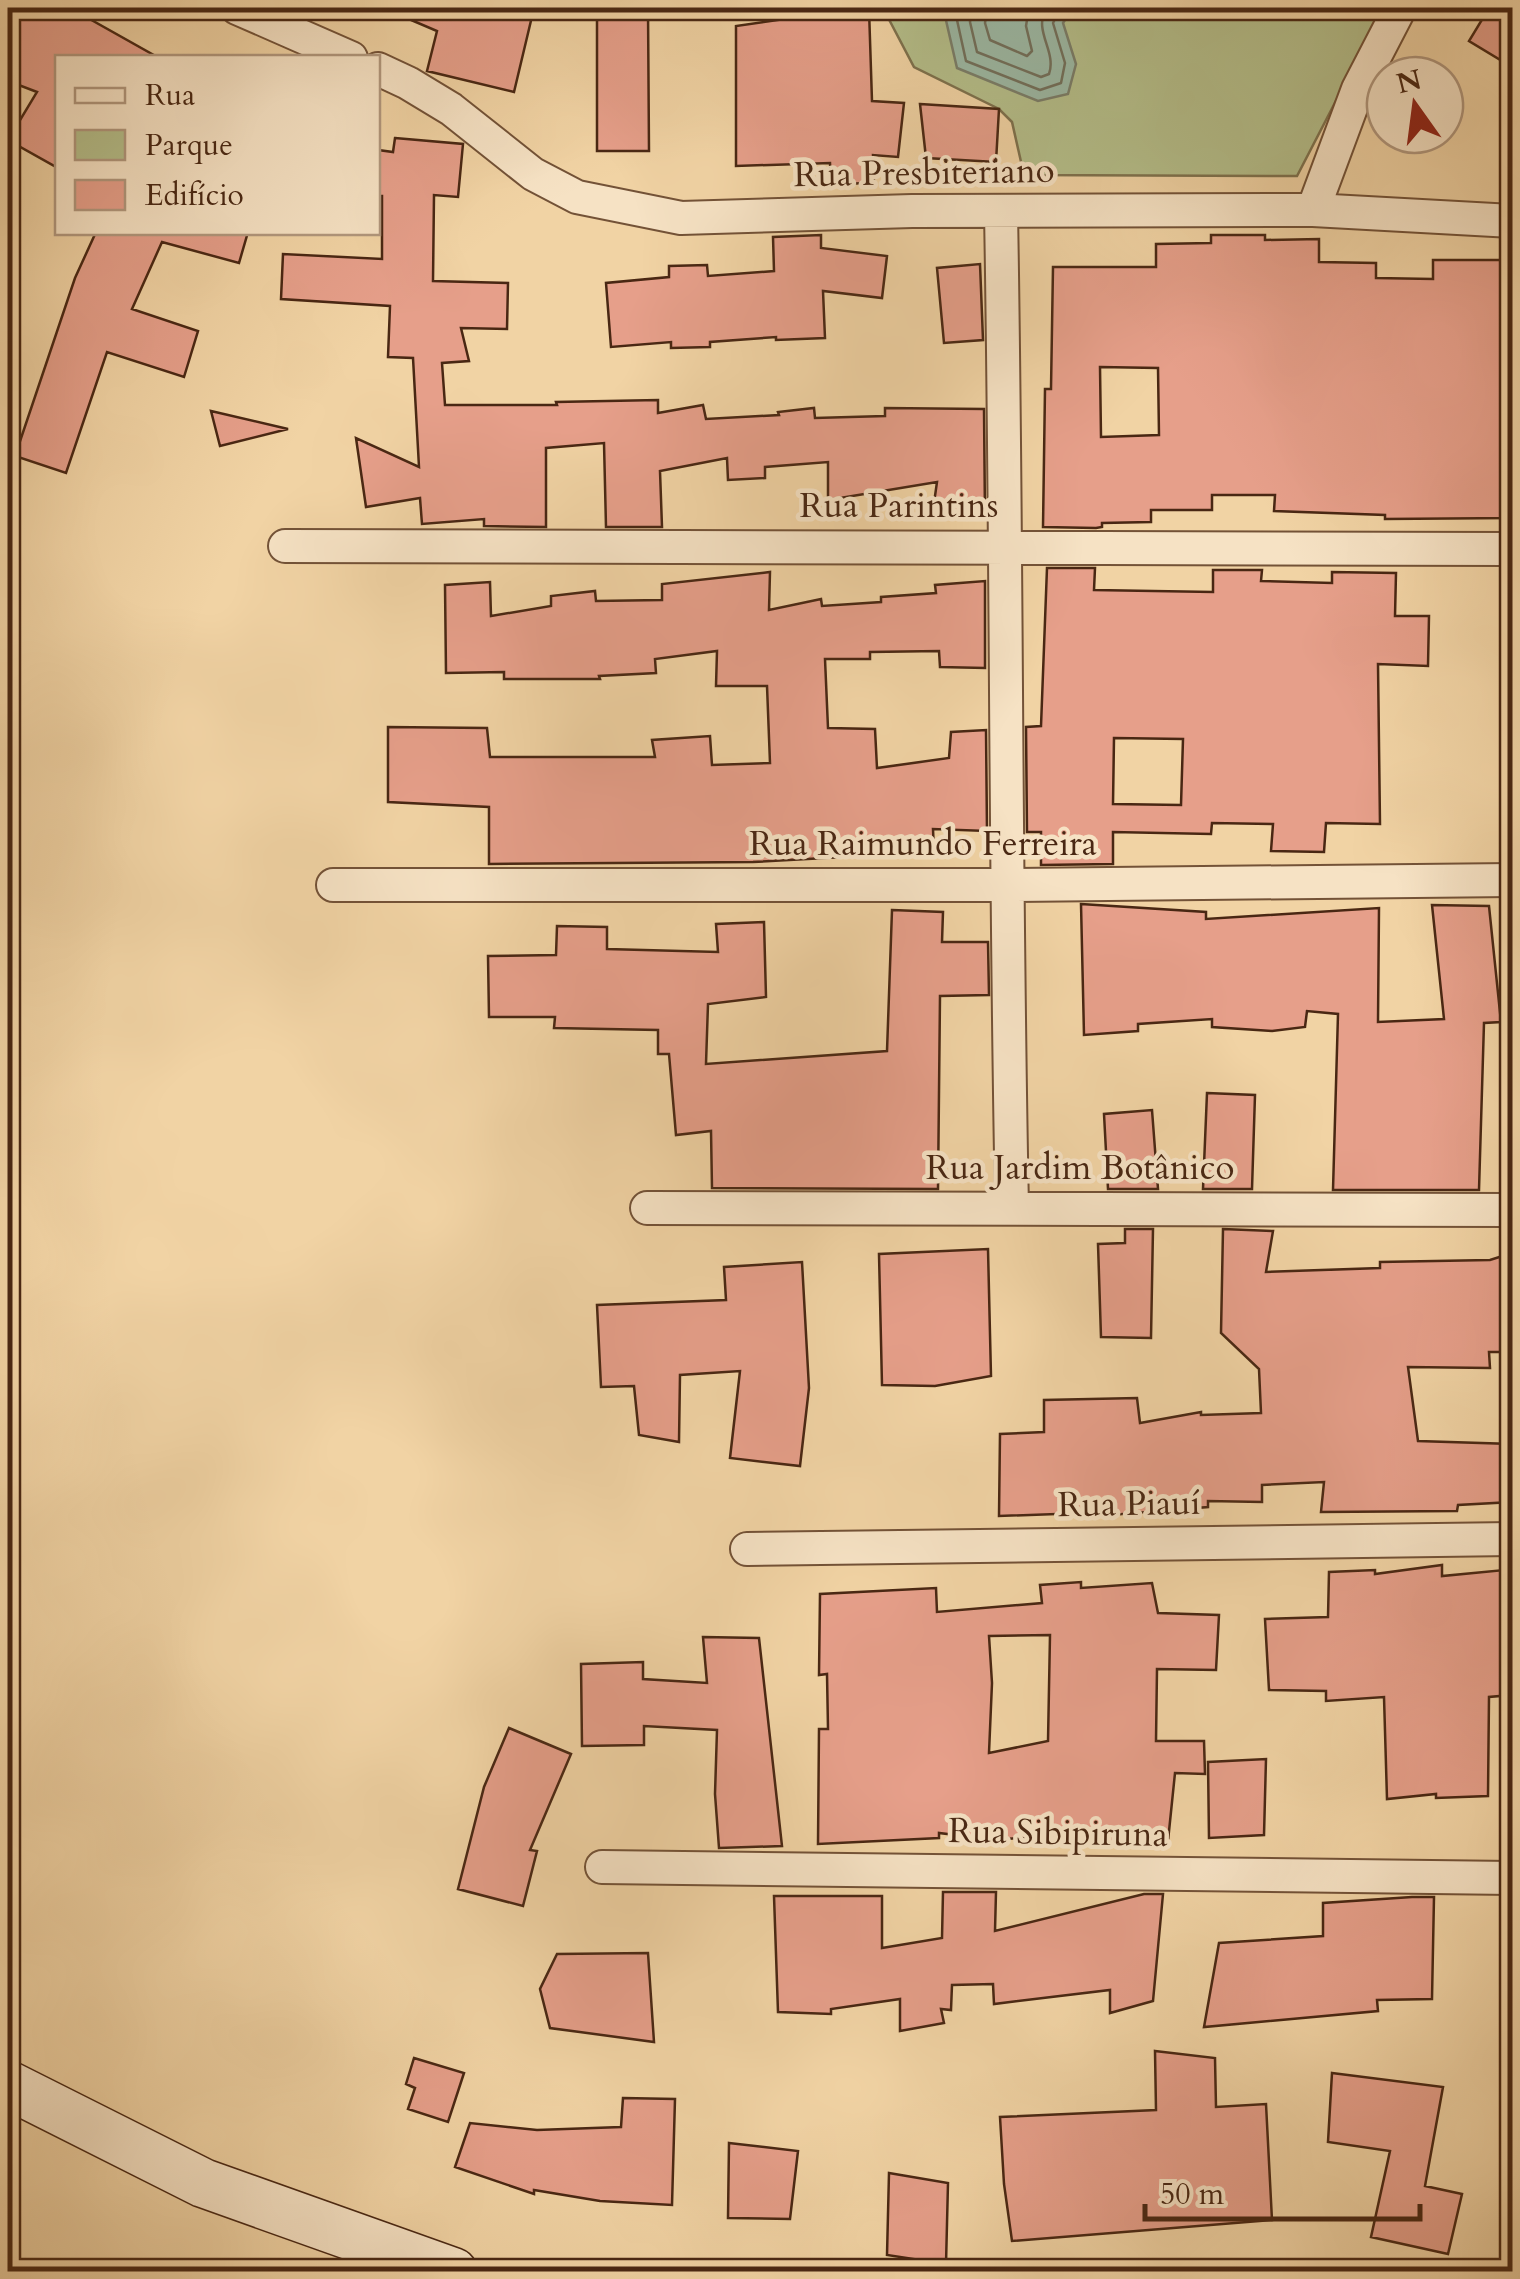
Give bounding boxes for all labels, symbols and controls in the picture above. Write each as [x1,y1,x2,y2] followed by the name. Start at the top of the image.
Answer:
[55,55,380,235] legend
[1365,55,1465,155] north arrow
[1393,60,1426,103] text: N
[145,75,195,116] text: Rua
[145,125,233,166] text: Parque
[793,147,1055,199] street label: Rua Presbiteriano
[145,175,244,216] text: Edifício
[800,482,998,530] street label: Rua Parintins
[749,820,1097,868] street label: Rua Raimundo Ferreira
[926,1144,1234,1192] street label: Rua Jardim Botânico
[1057,1479,1201,1529] street label: Rua Piauí
[948,1807,1168,1859] street label: Rua Sibipiruna
[1145,2159,1420,2221] scale bar
[1160,2174,1225,2215] text: 50 m

